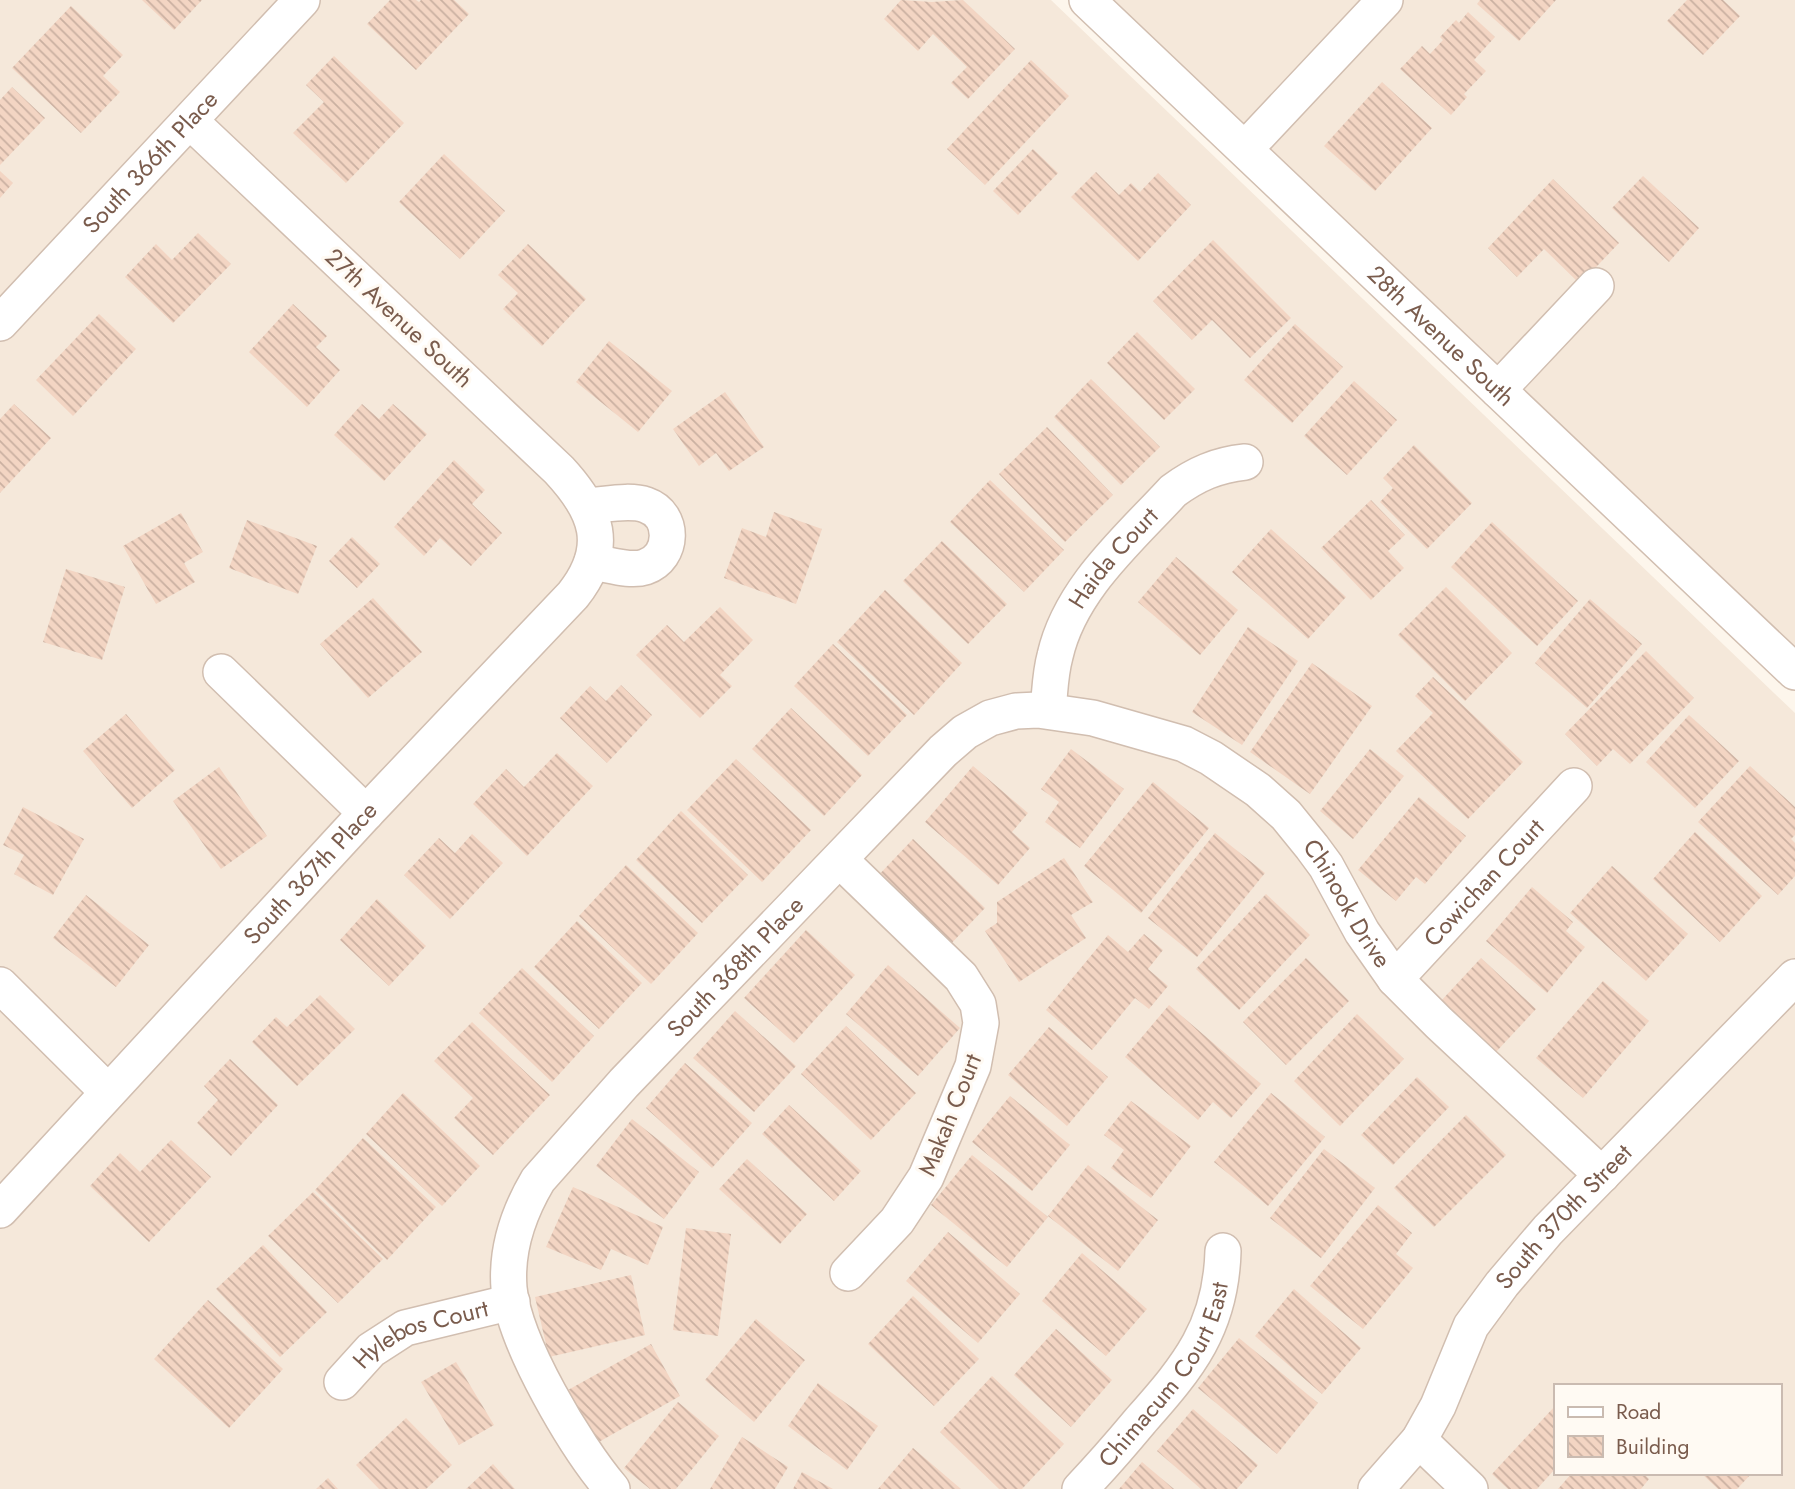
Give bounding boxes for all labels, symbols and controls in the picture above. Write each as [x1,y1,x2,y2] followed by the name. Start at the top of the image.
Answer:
[74,82,226,241] street label: South 366th Place
[318,240,481,396] street label: 27th Avenue South
[1360,257,1523,414] street label: 28th Avenue South
[1059,499,1166,615] street label: Haida Court
[235,793,385,952] street label: South 367th Place
[1415,811,1552,954] street label: Cowichan Court
[1295,831,1400,975] street label: Chinook Drive
[659,888,811,1045] street label: South 368th Place
[909,1048,990,1181] street label: Makah Court
[1487,1136,1640,1297] street label: South 370th Street
[1090,1279,1237,1475] street label: Chimacum Court East
[344,1290,492,1376] street label: Hylebos Court
[1554,1384,1781,1475] legend
[1616,1397,1661,1427] text: Road
[1616,1432,1689,1462] text: Building

